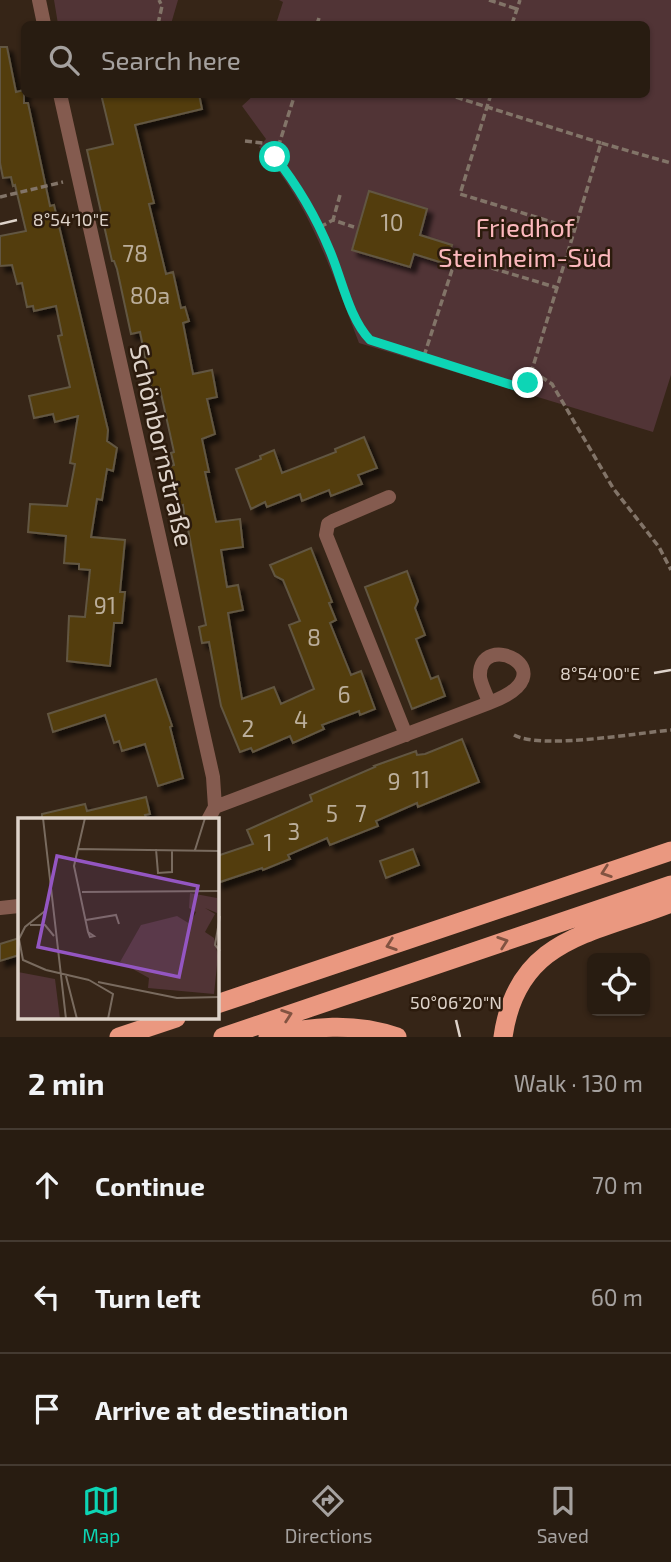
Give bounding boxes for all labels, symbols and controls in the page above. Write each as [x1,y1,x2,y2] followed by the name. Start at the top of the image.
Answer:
[21,21,650,98] search box
[45,41,83,79] icon: search
[101,44,241,75] text: Search here
[259,141,290,172] route start
[33,208,109,230] text: 8°54'10"E
[380,208,404,236] house number: 10
[438,211,612,272] park label: Friedhof Steinheim-Süd
[122,239,148,267] house number: 78
[130,281,170,309] house number: 80a
[125,341,201,549] street label: Schönbornstraße
[512,367,543,398] route end
[94,591,116,619] house number: 91
[307,623,321,651] house number: 8
[560,662,640,684] text: 8°54'00"E
[337,680,351,708] house number: 6
[294,705,308,733] house number: 4
[242,714,254,742] house number: 2
[412,765,430,793] house number: 11
[387,767,401,795] house number: 9
[326,799,338,827] house number: 5
[355,799,367,827] house number: 7
[288,817,300,845] house number: 3
[18,818,219,1020] inset map
[263,828,273,856] house number: 1
[601,864,613,878] one-way arrow
[496,936,508,950] one-way arrow
[385,937,397,951] one-way arrow
[587,953,650,1016] map controls
[587,953,650,1016] button: locate
[410,991,502,1013] text: 50°06'20"N
[281,1009,293,1023] one-way arrow
[28,1065,105,1101] text: 2 min
[514,1069,643,1097] text: Walk · 130 m
[28,1166,66,1204] icon: ahead
[95,1170,205,1201] text: Continue
[592,1171,643,1199] text: 70 m
[28,1278,66,1316] icon: left
[95,1282,201,1313] text: Turn left
[591,1283,643,1311] text: 60 m
[28,1390,66,1428] icon: arrive
[95,1394,348,1425] text: Arrive at destination
[82,1482,120,1547] tab: Map
[285,1482,372,1547] tab: Directions
[537,1482,589,1547] tab: Saved

